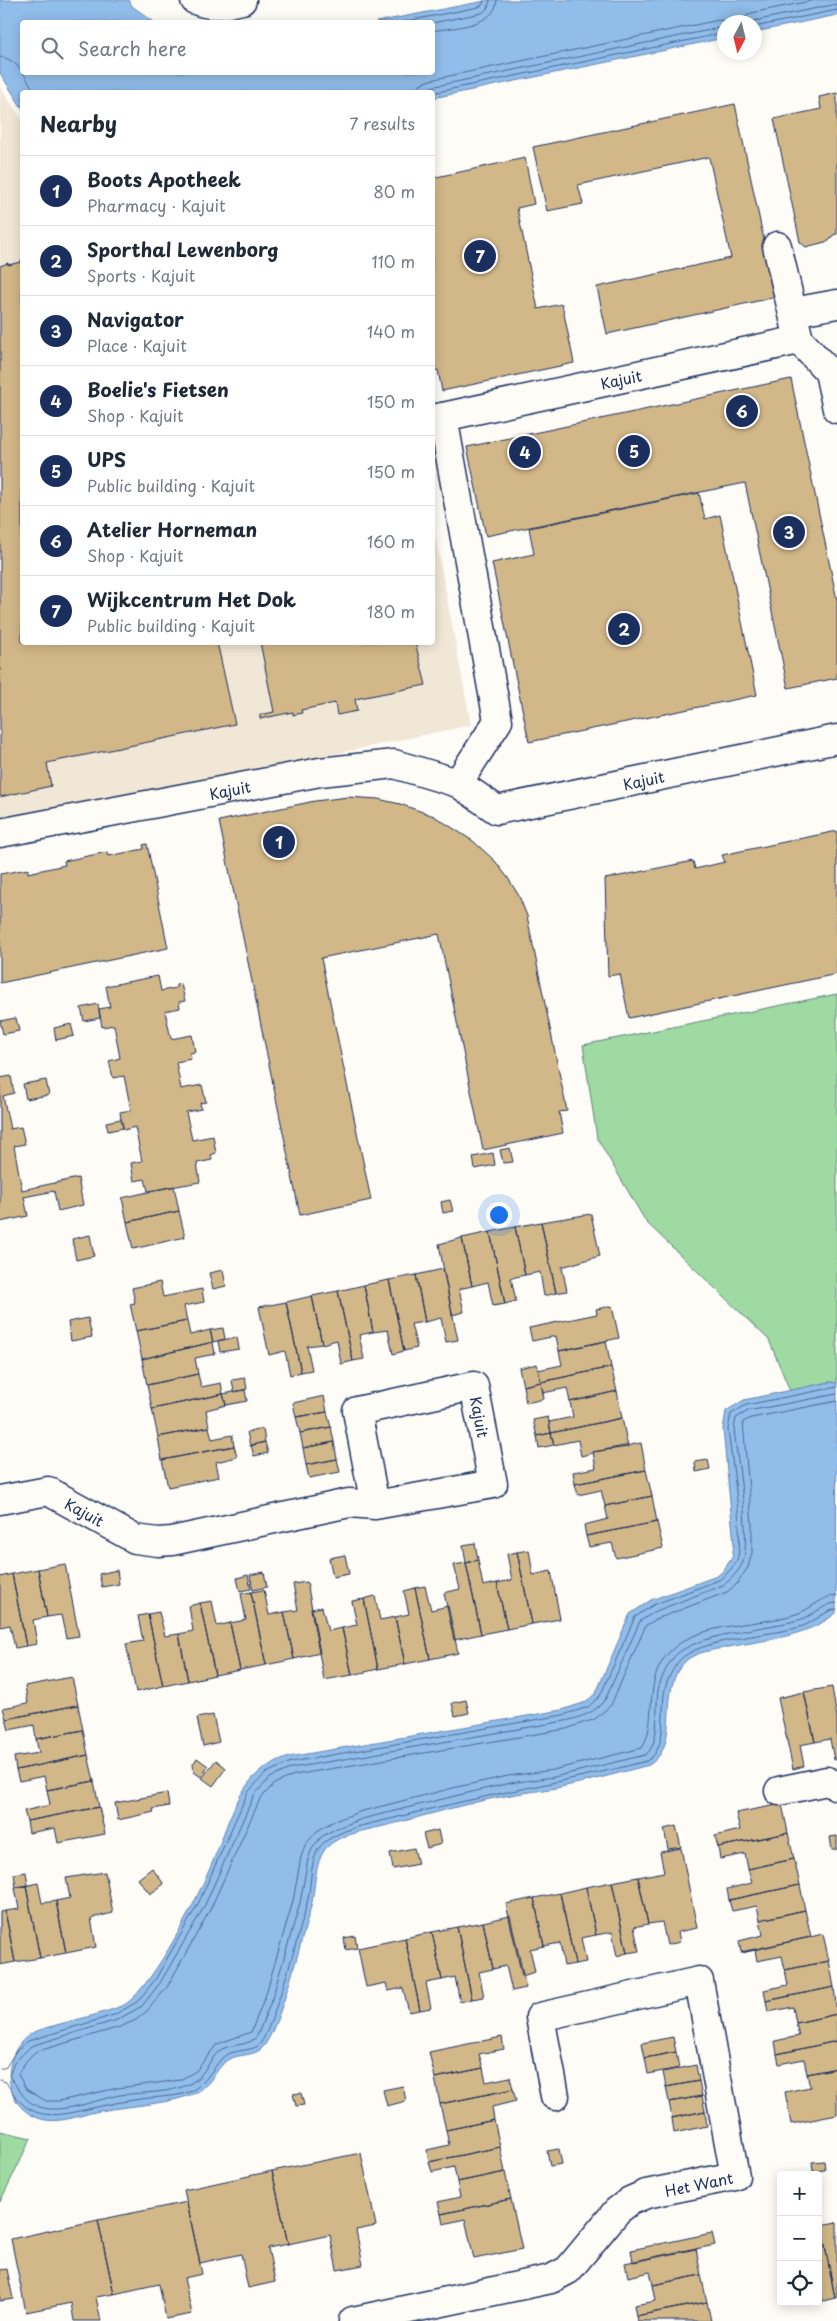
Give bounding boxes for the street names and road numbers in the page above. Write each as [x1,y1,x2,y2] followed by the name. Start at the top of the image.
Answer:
[598,363,644,394] street label: Kajuit
[621,764,666,795] street label: Kajuit
[207,774,252,804] street label: Kajuit
[465,1394,495,1440] street label: Kajuit
[61,1491,109,1531] street label: Kajuit
[663,2165,735,2201] street label: Het Want

